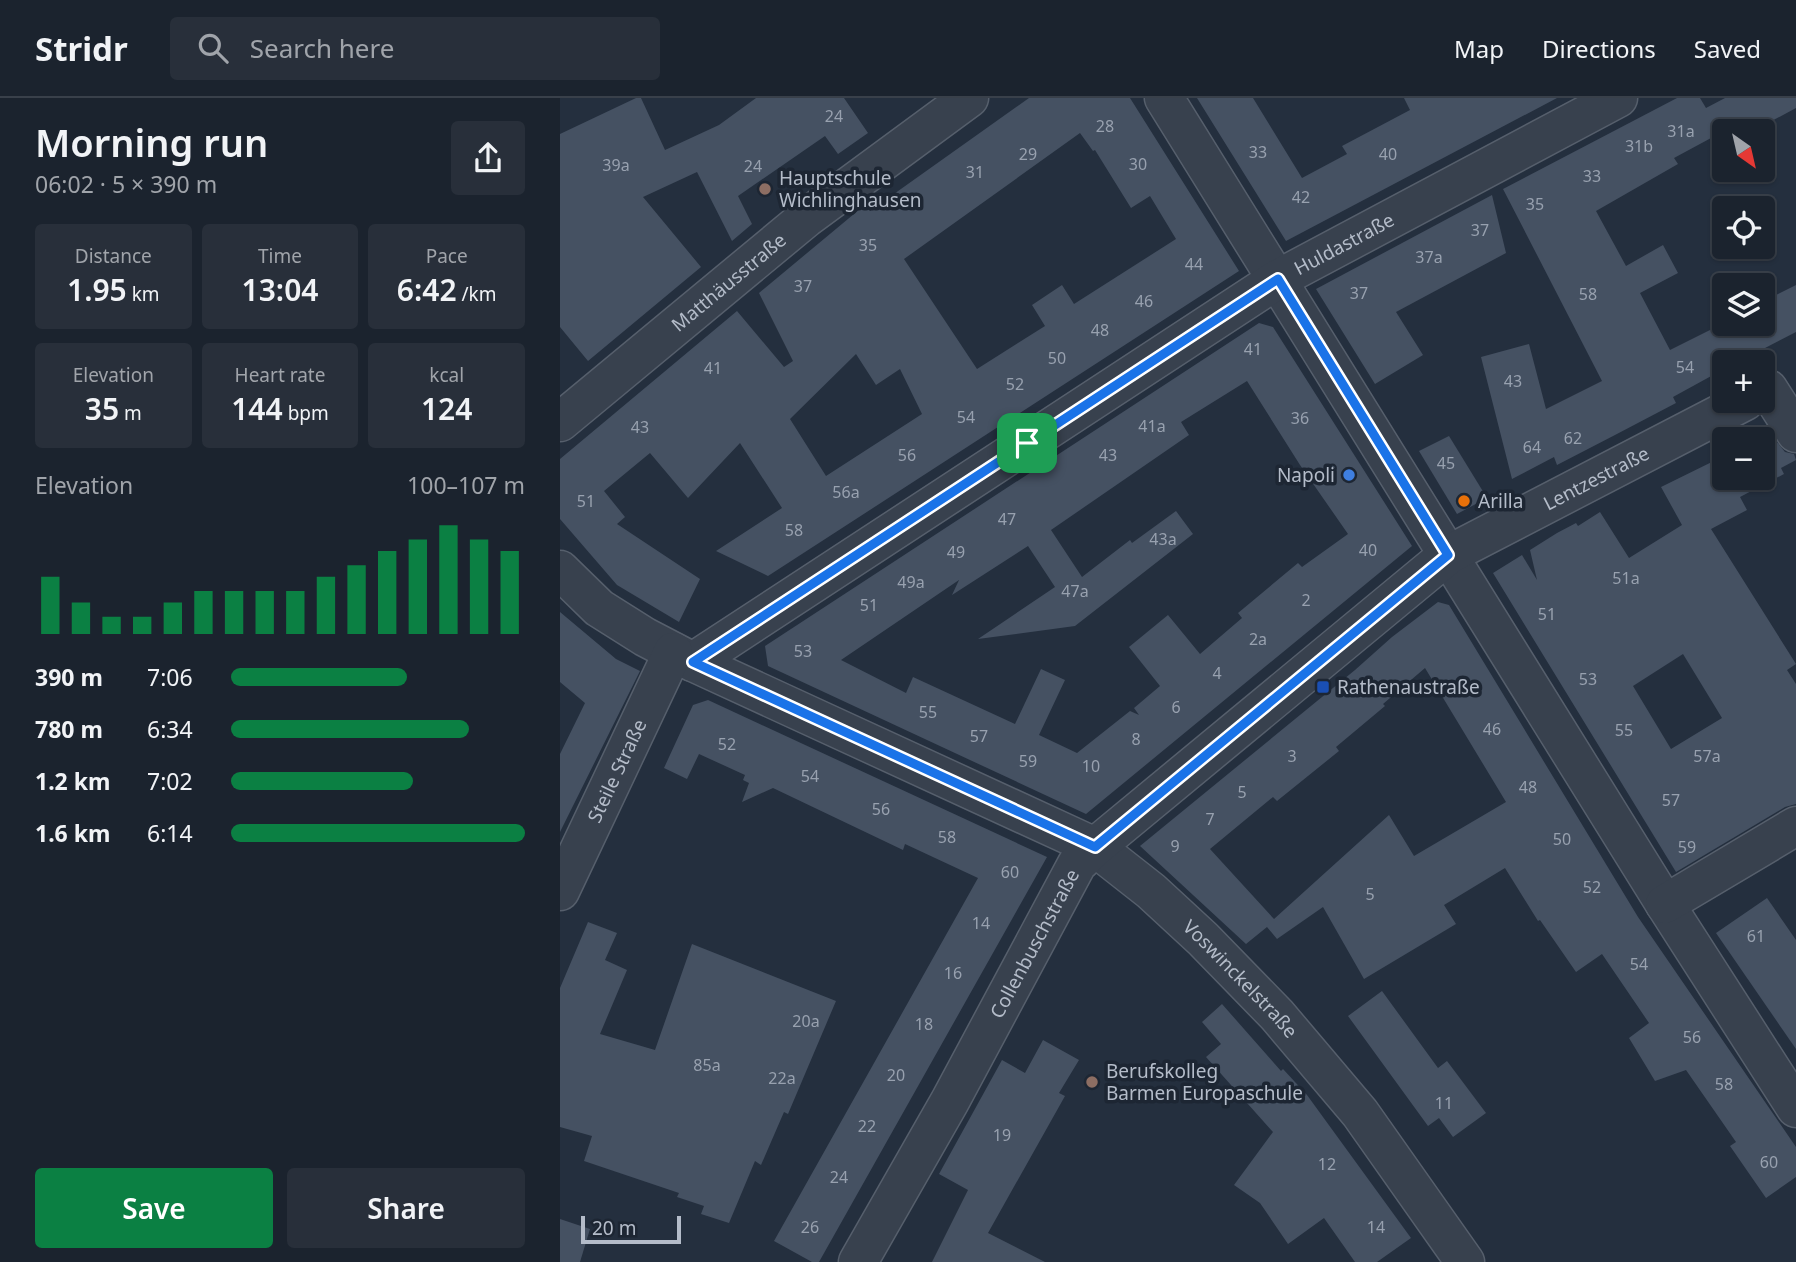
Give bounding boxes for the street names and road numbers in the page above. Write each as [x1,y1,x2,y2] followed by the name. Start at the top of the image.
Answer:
[1289,207,1399,281] street label: Huldastraße
[666,227,791,337] street label: Matthäusstraße
[1539,440,1653,516] street label: Lentzestraße
[581,715,652,827] street label: Steile Straße
[984,864,1085,1023] street label: Collenbuschstraße
[1177,914,1304,1043] street label: Voswinckelstraße

